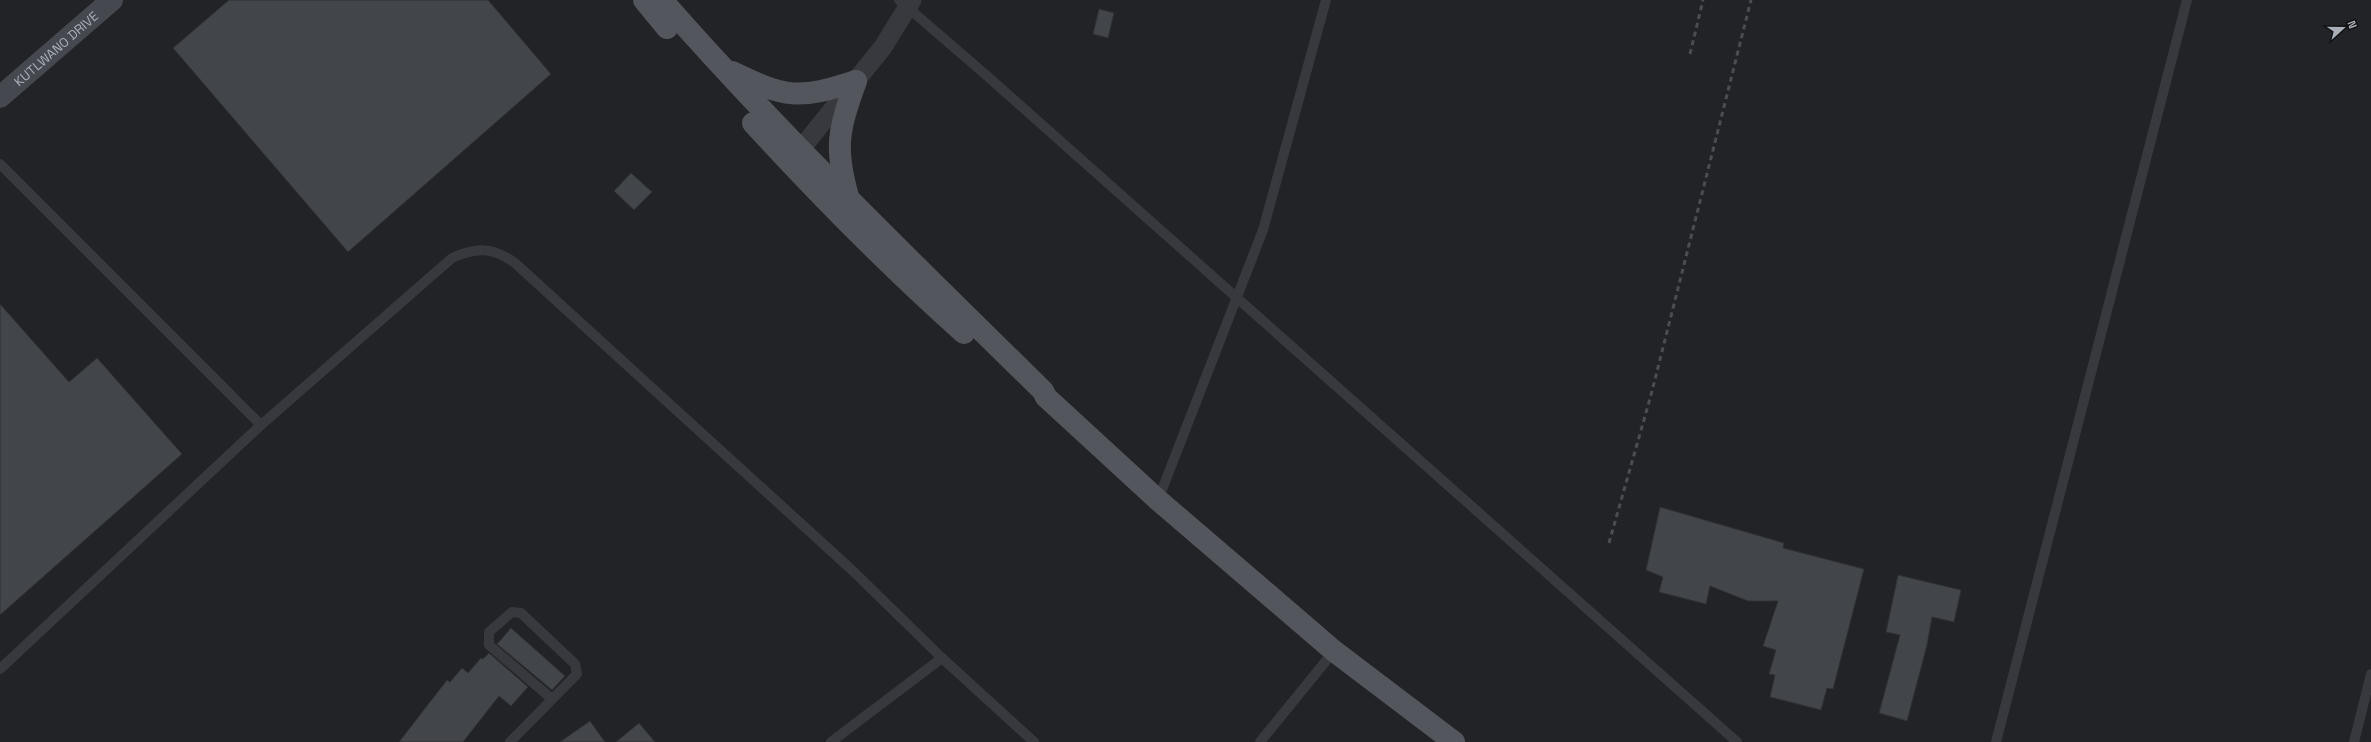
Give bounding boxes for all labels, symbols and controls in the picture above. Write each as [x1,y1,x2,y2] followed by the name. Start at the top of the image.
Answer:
[11,8,102,90] street label: KUTLWANO DRIVE
[2323,8,2363,48] north arrow
[2344,18,2360,30] text: N

